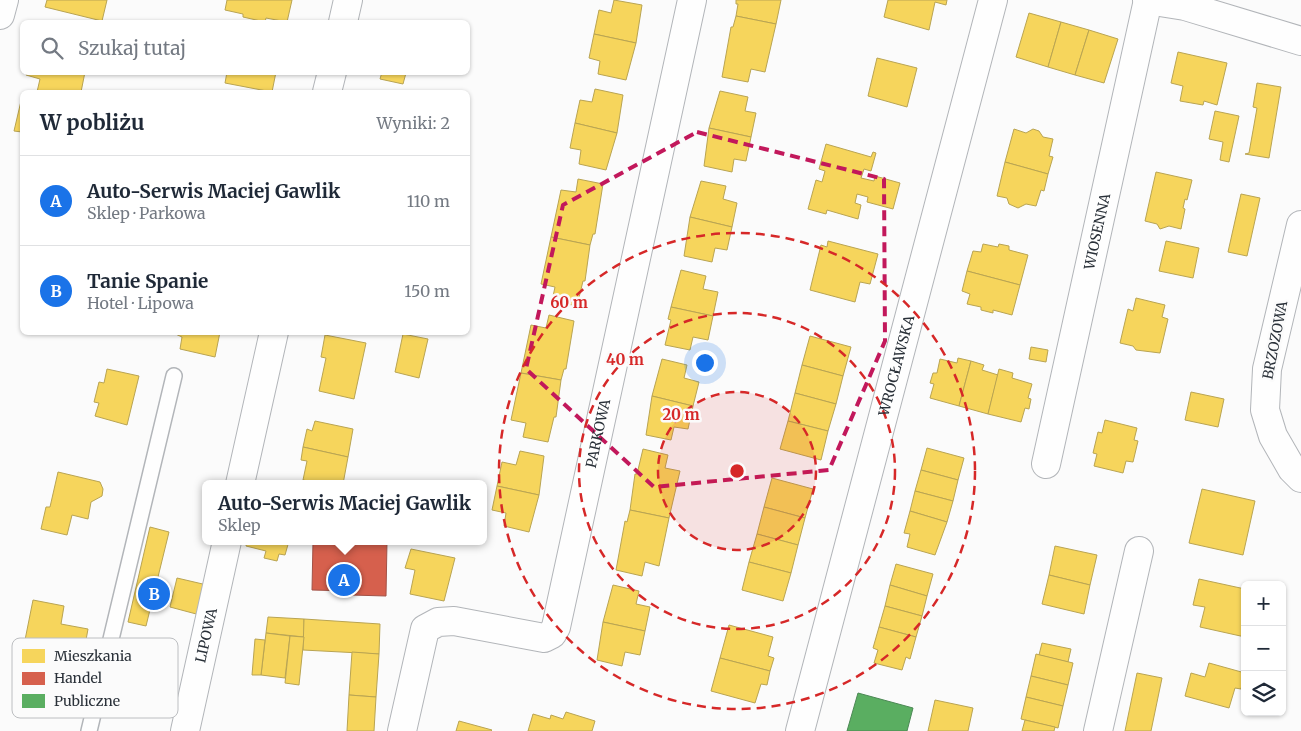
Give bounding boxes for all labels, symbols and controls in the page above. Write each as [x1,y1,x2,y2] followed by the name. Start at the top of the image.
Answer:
[20,20,470,75] search box
[38,34,66,62] icon: search
[78,36,186,60] text: Szukaj tutaj
[40,109,145,136] text: W pobliżu
[377,113,450,133] text: Wyniki: 2
[87,179,340,203] text: Auto-Serwis Maciej Gawlik
[50,191,62,211] text: A
[407,191,450,211] text: 110 m
[1080,192,1114,272] street label: WIOSENNA
[87,203,206,223] text: Sklep · Parkowa
[87,269,208,293] text: Tanie Spanie
[50,281,62,301] text: B
[404,281,450,301] text: 150 m
[87,293,194,313] text: Hotel · Lipowa
[550,293,588,312] text: 60 m
[1259,299,1291,381] street label: BRZOZOWA
[874,313,918,419] street label: WROCŁAWSKA
[606,350,644,369] text: 40 m
[692,350,718,376] your location
[582,397,614,470] street label: PARKOWA
[662,405,700,424] text: 20 m
[728,462,746,480] centre of rings
[202,480,487,545] popup
[218,491,471,515] text: Auto-Serwis Maciej Gawlik
[218,515,261,535] text: Sklep
[328,561,360,599] pin: A
[138,575,170,613] pin: B
[1241,581,1286,716] map controls
[1241,581,1286,626] button: +
[191,606,221,664] street label: LIPOWA
[1241,626,1286,671] button: −
[12,638,178,718] legend
[54,647,132,665] text: Mieszkania
[54,669,103,687] text: Handel
[1241,671,1286,716] button: layers
[54,692,120,710] text: Publiczne

